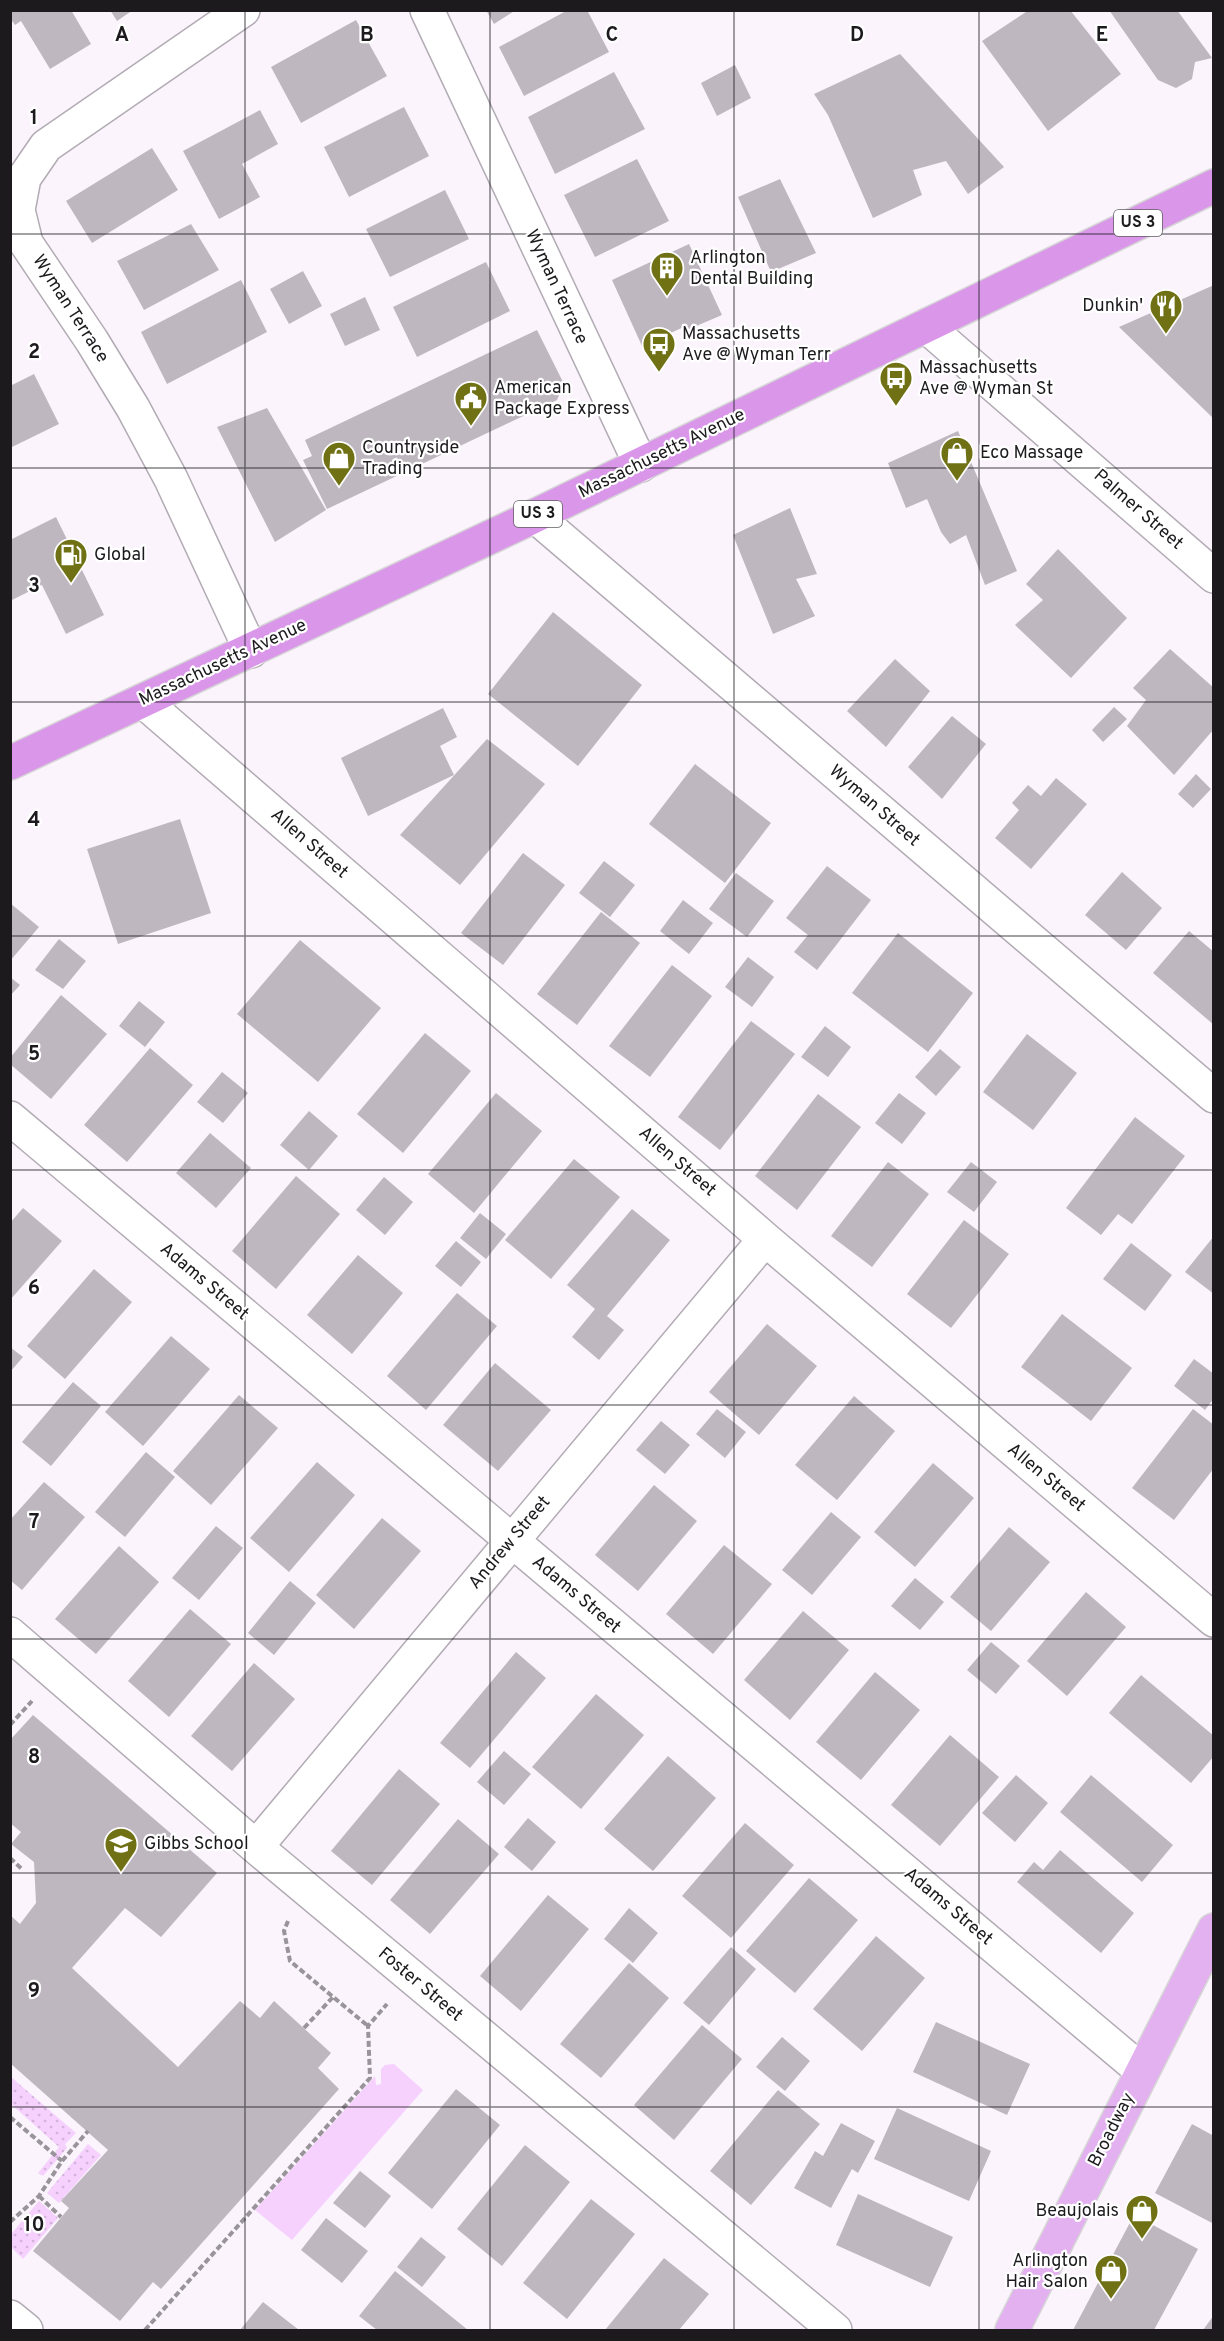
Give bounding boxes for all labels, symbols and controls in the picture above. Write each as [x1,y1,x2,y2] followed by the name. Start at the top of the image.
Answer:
[115,23,129,49] text: A
[360,23,374,49] text: B
[606,23,618,49] text: C
[850,23,864,49] text: D
[1096,23,1108,49] text: E
[30,106,38,132] text: 1
[1114,210,1162,236] road number: US 3
[519,226,593,348] street label: Wyman Terrace
[690,247,813,291] place label: Arlington Dental Building
[649,250,685,297] building icon: Arlington Dental Building
[27,251,113,367] street label: Wyman Terrace
[1148,288,1184,335] restaurant icon: Dunkin'
[1082,295,1143,318] place label: Dunkin'
[682,323,831,367] place label: Massachusetts Ave @ Wyman Terr
[641,326,677,373] bus stop icon: Massachusetts Ave @ Wyman Terr
[28,340,40,366] text: 2
[919,357,1053,401] place label: Massachusetts Ave @ Wyman St
[878,360,914,407] bus stop icon: Massachusetts Ave @ Wyman St
[494,377,630,421] place label: American Package Express
[453,380,489,427] public building icon: American Package Express
[575,404,749,504] street label: Massachusetts Avenue
[939,435,975,482] shop icon: Eco Massage
[362,437,459,481] place label: Countryside Trading
[321,440,357,487] shop icon: Countryside Trading
[980,442,1083,465] place label: Eco Massage
[1088,465,1188,555] street label: Palmer Street
[514,501,562,527] road number: US 3
[53,537,89,584] fuel station icon: Global
[94,544,146,567] place label: Global
[28,574,40,600] text: 3
[136,614,310,712] street label: Massachusetts Avenue
[824,760,924,852] street label: Wyman Street
[265,804,353,884] street label: Allen Street
[28,808,40,834] text: 4
[28,1042,40,1068] text: 5
[633,1122,721,1202] street label: Allen Street
[155,1238,253,1326] street label: Adams Street
[28,1276,40,1302] text: 6
[1002,1439,1090,1517] street label: Allen Street
[464,1491,556,1595] street label: Andrew Street
[29,1510,39,1536] text: 7
[527,1551,625,1639] street label: Adams Street
[28,1745,40,1771] text: 8
[103,1826,139,1873] school or university icon: Gibbs School
[144,1833,249,1856] place label: Gibbs School
[899,1863,997,1951] street label: Adams Street
[373,1943,467,2027] street label: Foster Street
[28,1979,40,2005] text: 9
[1084,2089,1140,2171] street label: Broadway
[1124,2193,1160,2240] shop icon: Beaujolais
[1035,2200,1119,2223] place label: Beaujolais
[23,2213,45,2239] text: 10
[1006,2250,1088,2294] place label: Arlington Hair Salon
[1093,2253,1129,2300] shop icon: Arlington Hair Salon

